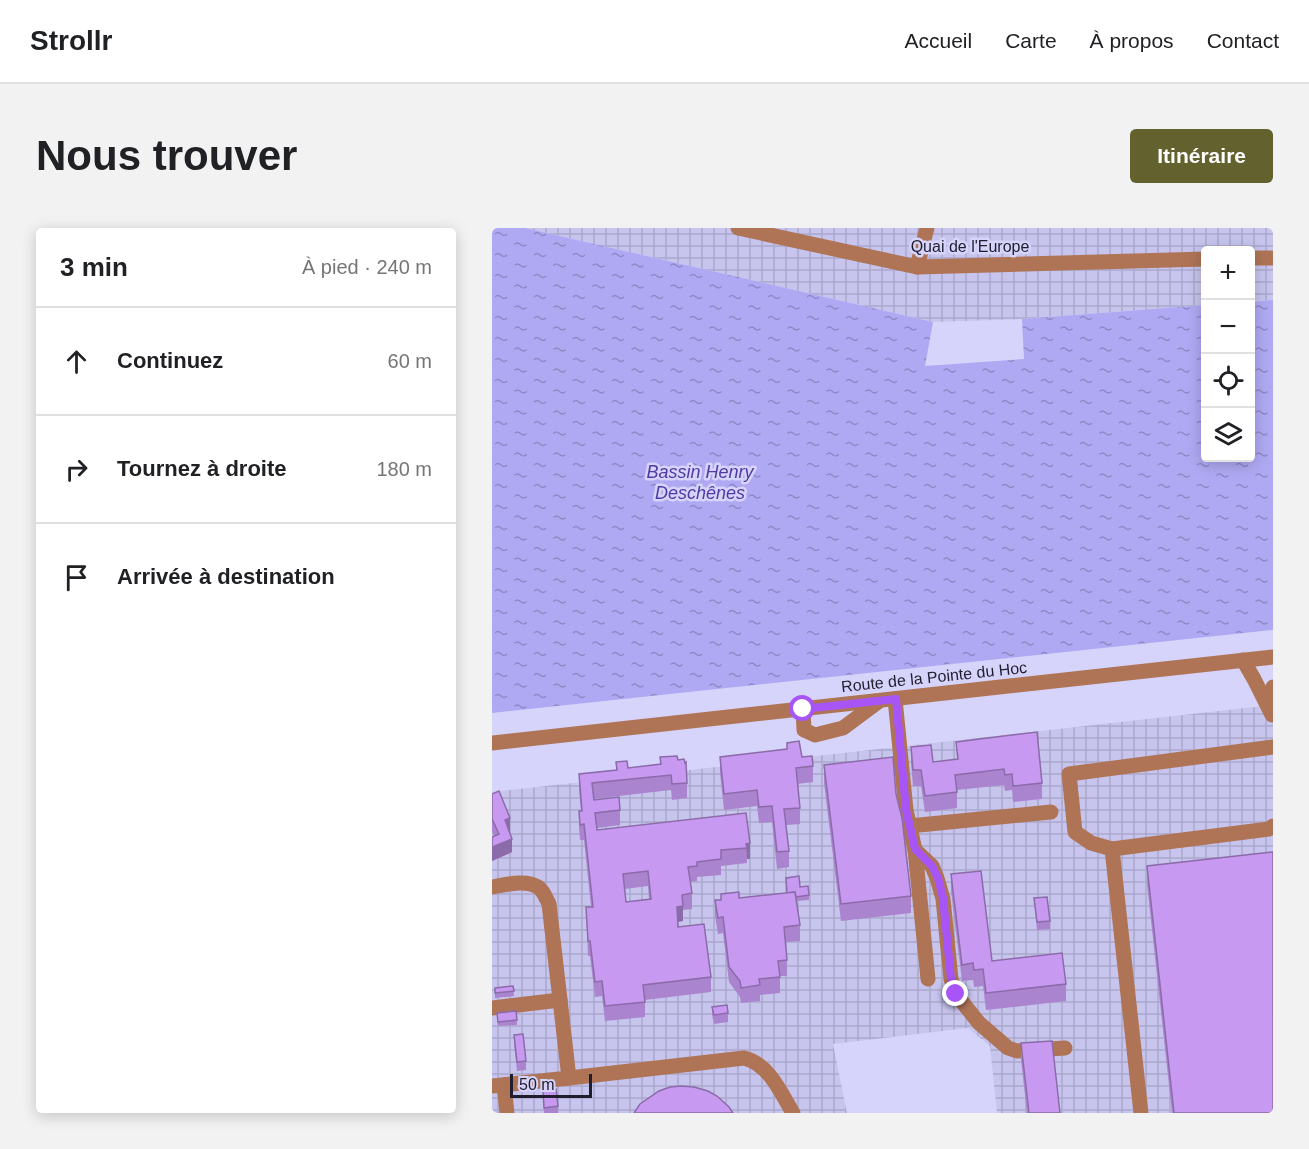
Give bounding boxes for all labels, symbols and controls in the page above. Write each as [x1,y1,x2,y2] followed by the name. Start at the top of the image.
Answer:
[30,25,112,56] text: Strollr
[905,29,972,52] text: Accueil
[1005,29,1057,52] text: Carte
[1090,29,1174,52] text: À propos
[1207,29,1279,52] text: Contact
[1130,129,1273,183] button: Itinéraire
[36,132,297,179] text: Nous trouver
[911,238,1029,255] street label: Quai de l'Europe
[1201,246,1255,462] map controls
[1201,246,1255,300] button: +
[60,252,128,282] text: 3 min
[302,256,432,278] text: À pied · 240 m
[1201,300,1255,354] button: −
[60,345,93,378] icon: ahead
[117,348,223,373] text: Continuez
[388,350,432,372] text: 60 m
[1201,354,1255,408] button: locate
[1201,408,1255,462] button: layers
[60,453,93,486] icon: right
[117,456,287,481] text: Tournez à droite
[376,458,432,480] text: 180 m
[646,462,755,503] water label: Bassin Henry Deschênes
[60,561,93,594] icon: arrive
[117,564,335,589] text: Arrivée à destination
[840,659,1028,695] street label: Route de la Pointe du Hoc
[789,695,815,721] route start
[942,980,968,1006] route end
[510,1071,592,1098] scale bar
[519,1076,555,1093] text: 50 m

